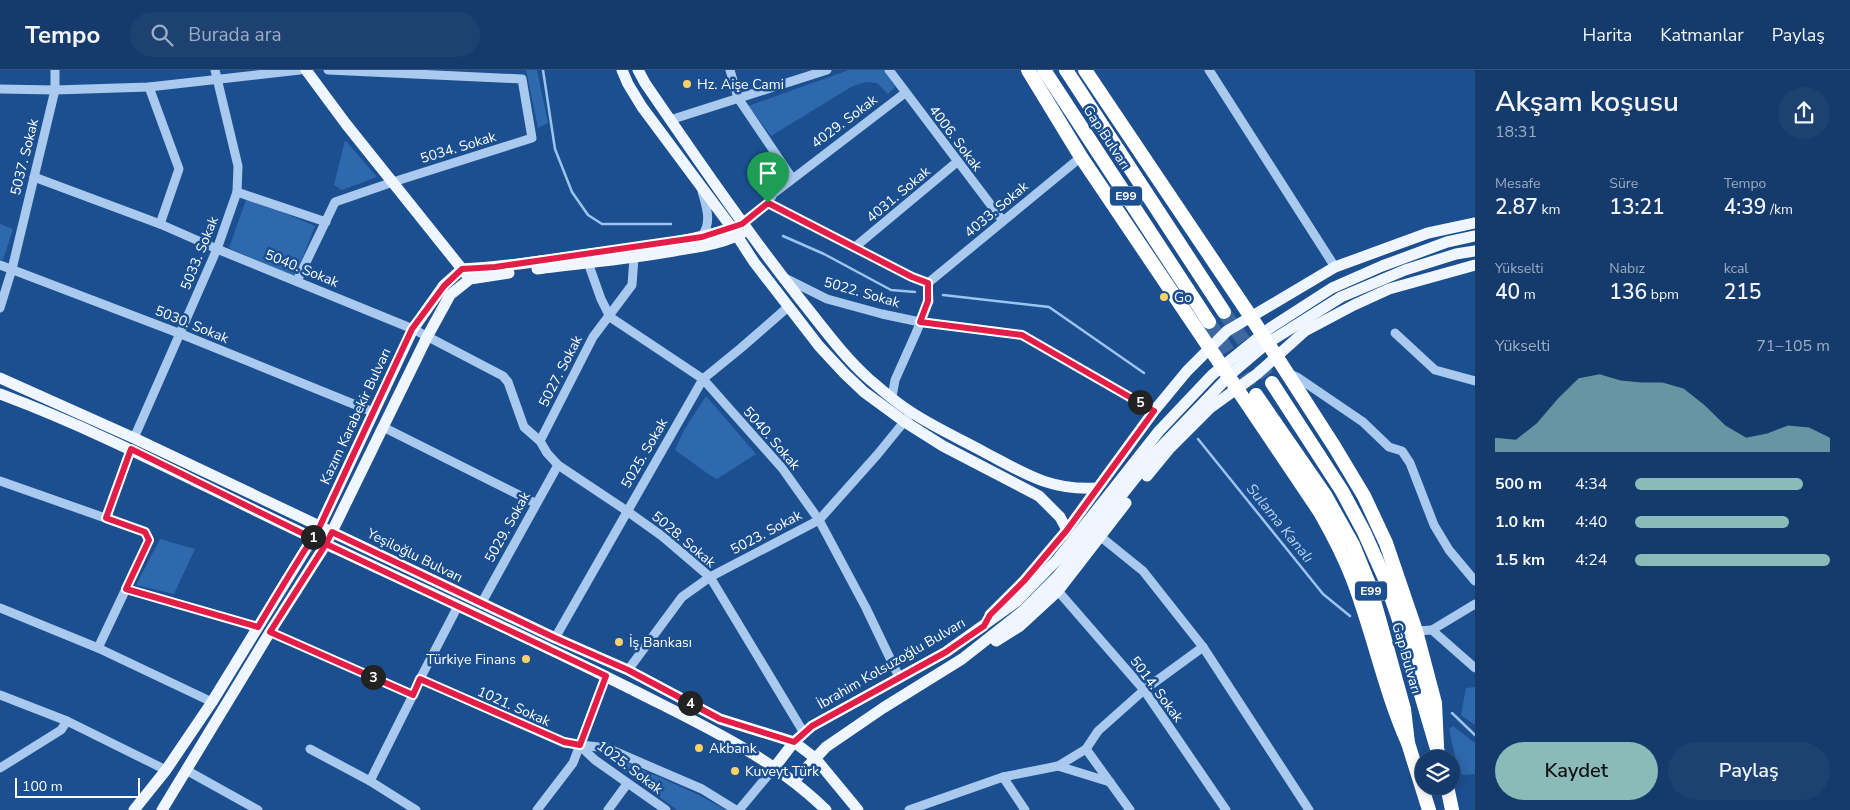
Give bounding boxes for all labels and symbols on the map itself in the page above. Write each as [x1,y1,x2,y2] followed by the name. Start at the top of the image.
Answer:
[697,75,784,94] place label: Hz. Aişe Cami
[681,78,693,90] marker: Hz. Aişe Cami
[807,90,882,152] street label: 4029. Sokak
[925,101,987,176] street label: 4006. Sokak
[1079,101,1135,173] street label: Gap Bulvarı
[6,116,43,197] street label: 5037. Sokak
[418,127,499,168] street label: 5034. Sokak
[747,152,789,203] pin
[862,161,935,227] street label: 4031. Sokak
[960,176,1033,242] street label: 4033. Sokak
[1110,186,1142,206] road number: E99
[176,212,223,293] street label: 5033. Sokak
[262,245,343,292] street label: 5040. Sokak
[822,273,903,313] street label: 5022. Sokak
[1174,288,1192,307] place label: Go
[1158,291,1170,303] marker: Go
[152,301,233,348] street label: 5030. Sokak
[534,331,587,410] street label: 5027. Sokak
[315,345,395,488] street label: Kazım Karabekir Bulvarı
[1128,390,1152,414] pin: 5
[739,403,805,475] street label: 5040. Sokak
[617,414,673,492] street label: 5025. Sokak
[1242,479,1318,567] water label: Sulama Kanalı
[480,488,535,566] street label: 5029. Sokak
[727,505,806,559] street label: 5023. Sokak
[648,507,720,572] street label: 5028. Sokak
[300,524,326,550] pin: 1
[363,524,466,587] street label: Yeşiloğlu Bulvarı
[1355,582,1387,600] road number: E99
[814,613,969,714] street label: İbrahim Kolsuzoğlu Bulvarı
[1387,620,1426,696] street label: Gap Bulvarı
[629,633,692,652] place label: İş Bankası
[613,636,625,648] marker: İş Bankası
[426,650,516,669] place label: Türkiye Finans
[1126,652,1188,727] street label: 5014. Sokak
[520,653,532,665] marker: Türkiye Finans
[360,664,386,690] pin: 3
[474,682,554,731] street label: 1021. Sokak
[678,690,702,716] pin: 4
[593,736,667,799] street label: 1025. Sokak
[709,739,758,758] place label: Akbank
[693,742,705,754] marker: Akbank
[745,762,820,781] place label: Kuveyt Türk
[729,765,741,777] marker: Kuveyt Türk
[15,775,140,798] scale bar

